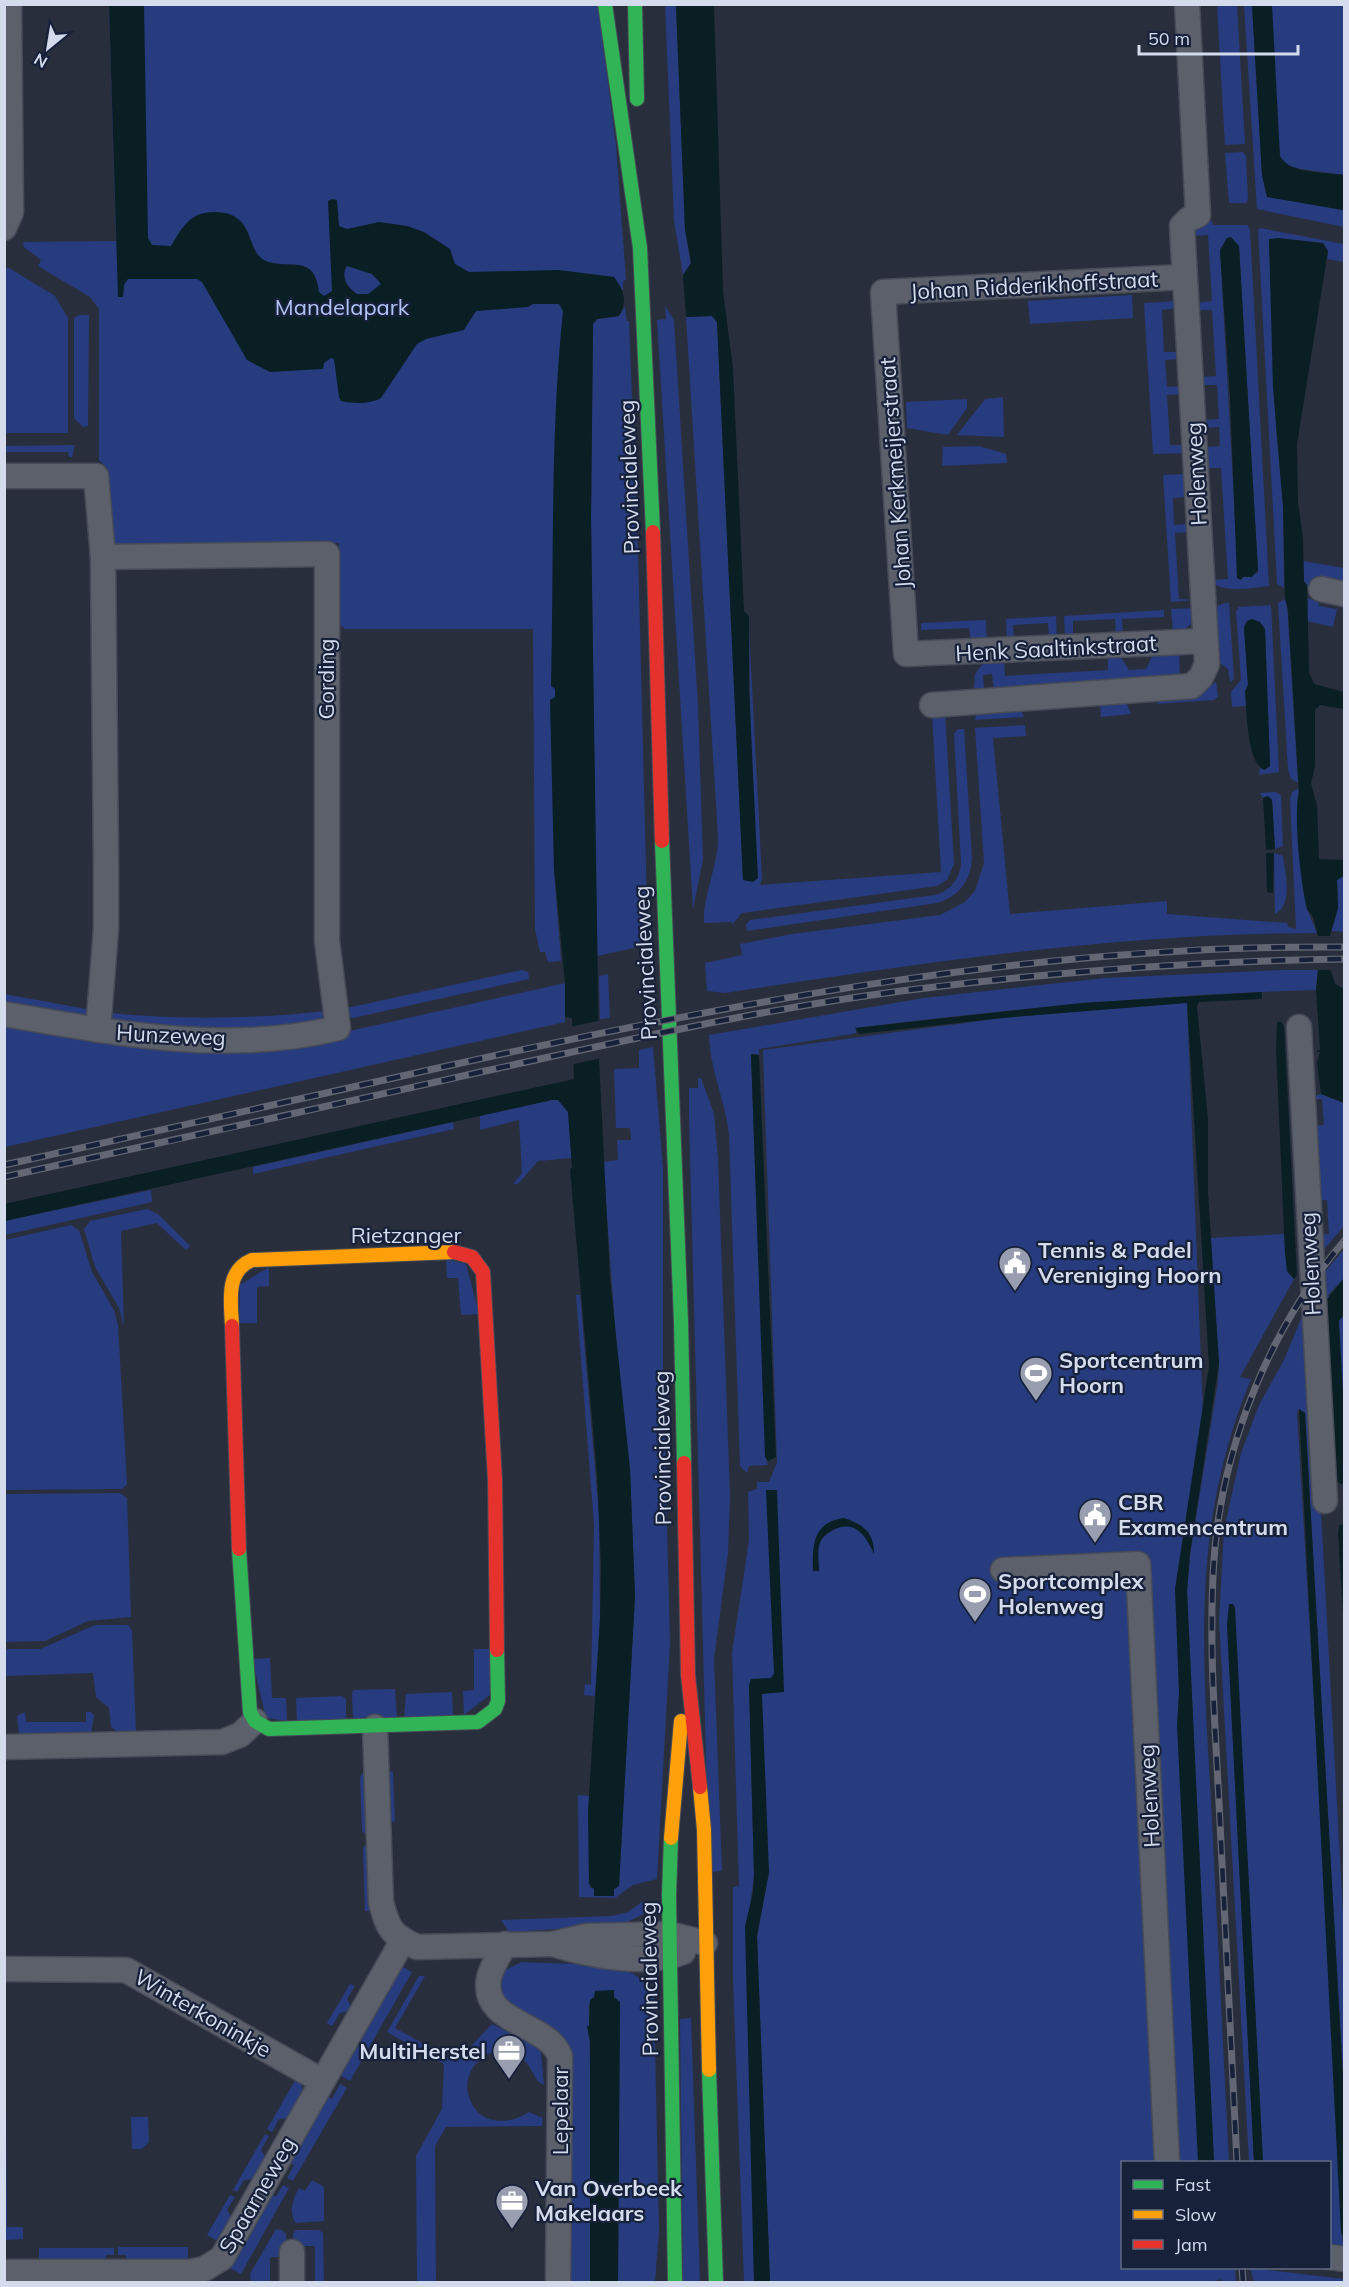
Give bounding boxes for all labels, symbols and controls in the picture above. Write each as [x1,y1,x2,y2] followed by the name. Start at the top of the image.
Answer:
[18,18,78,78] north arrow
[1139,18,1298,56] scale bar
[1148,27,1190,50] text: 50 m
[30,49,51,73] text: N
[909,265,1159,305] street label: Johan Ridderikhoffstraat
[275,293,410,321] park label: Mandelapark
[873,356,917,589] street label: Johan Kerkmeijerstraat
[612,399,646,555] street label: Provincialeweg
[1179,422,1213,526] street label: Holenweg
[955,629,1158,667] street label: Henk Saaltinkstraat
[312,638,340,720] street label: Gording
[627,885,663,1041] street label: Provincialeweg
[116,1018,226,1052] street label: Hunzeweg
[1293,1212,1327,1316] street label: Holenweg
[351,1221,461,1249] street label: Rietzanger
[1037,1236,1221,1289] place label: Tennis & Padel Vereniging Hoorn
[997,1245,1033,1292] public building icon: Tennis & Padel Vereniging Hoorn
[1059,1346,1203,1399] place label: Sportcentrum Hoorn
[1018,1355,1054,1402] sports icon: Sportcentrum Hoorn
[647,1370,677,1526] street label: Provincialeweg
[1118,1488,1288,1541] place label: CBR Examencentrum
[1077,1497,1113,1544] public building icon: CBR Examencentrum
[998,1567,1144,1620] place label: Sportcomplex Holenweg
[957,1576,993,1623] sports icon: Sportcomplex Holenweg
[1132,1744,1166,1848] street label: Holenweg
[634,1901,664,2057] street label: Provincialeweg
[130,1963,276,2063] street label: Winterkoninkje
[491,2033,527,2080] office icon: MultiHerstel
[359,2037,486,2065] place label: MultiHerstel
[546,2067,574,2155] street label: Lepelaar
[212,2132,302,2258] street label: Spaarneweg
[1121,2161,1331,2269] legend
[1175,2173,1211,2196] text: Fast
[534,2174,683,2227] place label: Van Overbeek Makelaars
[494,2183,530,2230] office icon: Van Overbeek Makelaars
[1175,2203,1217,2226] text: Slow
[1175,2233,1208,2256] text: Jam

